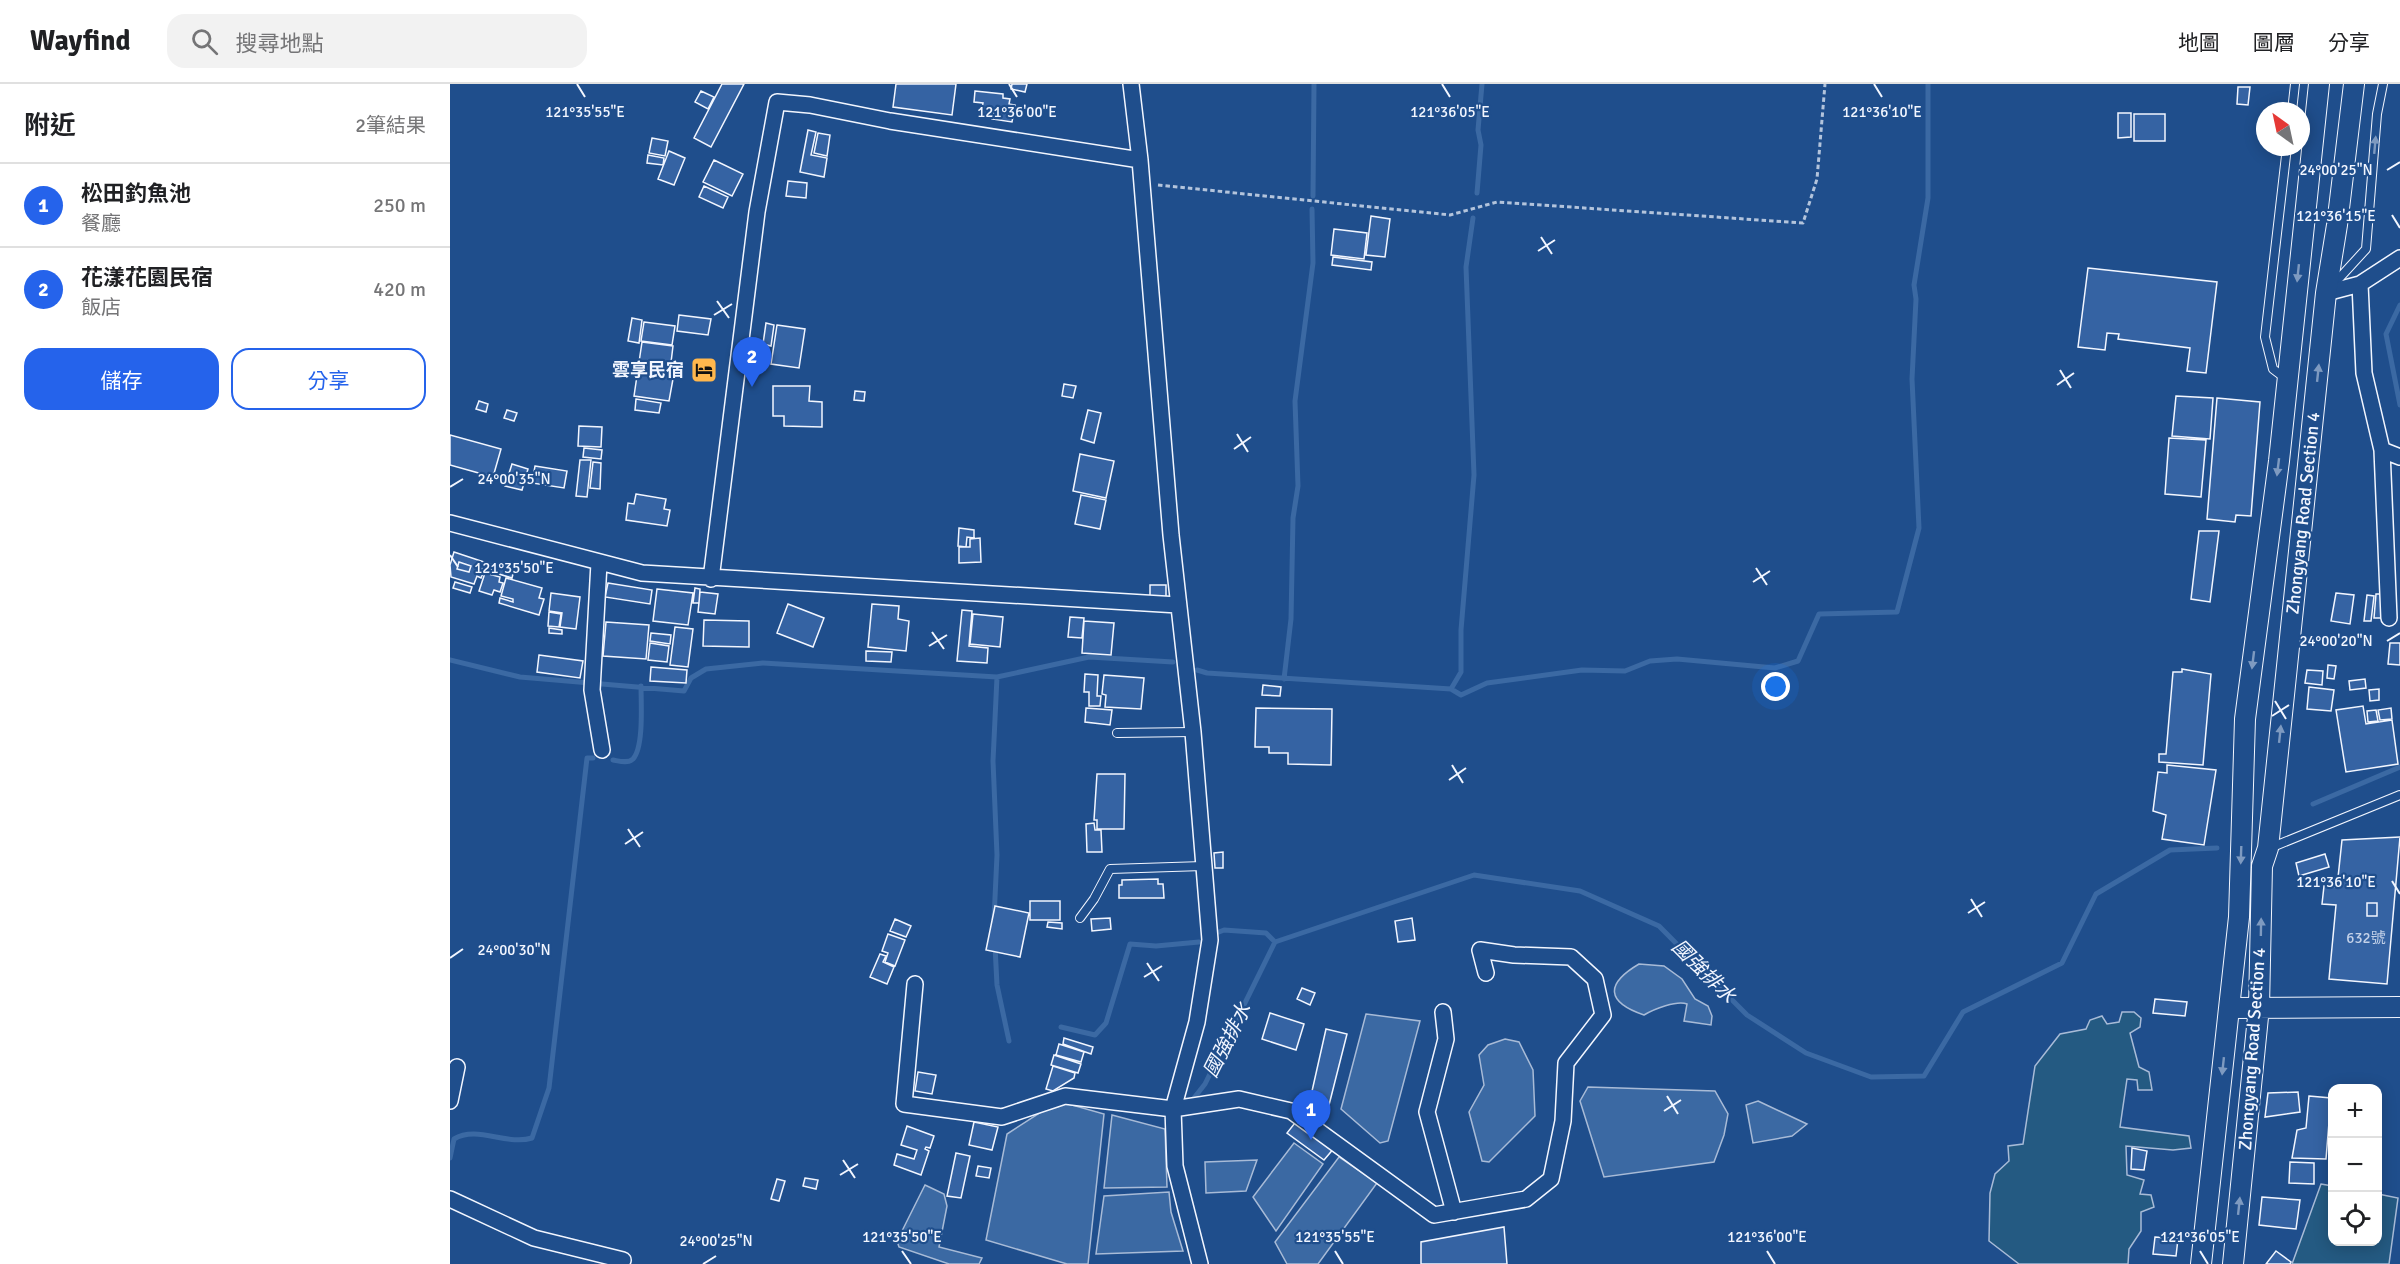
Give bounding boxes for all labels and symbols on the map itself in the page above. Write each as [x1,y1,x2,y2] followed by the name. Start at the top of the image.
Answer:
[2256,102,2310,156] north arrow
[545,103,625,121] text: 121°35'55"E
[977,103,1057,121] text: 121°36'00"E
[1410,103,1490,121] text: 121°36'05"E
[1842,103,1922,121] text: 121°36'10"E
[2370,135,2380,154] one-way arrow
[2299,161,2373,179] text: 24°00'25"N
[2296,207,2376,225] text: 121°36'15"E
[2293,264,2303,283] one-way arrow
[732,338,772,387] pin: 2
[689,355,719,385] hotel icon: 雲享民宿
[612,359,684,381] place label: 雲享民宿
[2313,363,2323,382] one-way arrow
[2281,410,2325,615] street label: Zhongyang Road Section 4
[2273,458,2283,477] one-way arrow
[477,470,551,488] text: 24°00'35"N
[474,559,554,577] text: 121°35'50"E
[2299,632,2373,650] text: 24°00'20"N
[2248,651,2258,670] one-way arrow
[1761,672,1790,701] your location
[2275,724,2285,743] one-way arrow
[2236,845,2245,864] one-way arrow
[2296,873,2376,891] text: 121°36'10"E
[2256,918,2265,937] one-way arrow
[2346,929,2386,947] house number: 632號
[1667,934,1741,1009] water label: 國強排水
[477,941,551,959] text: 24°00'30"N
[2234,947,2270,1151] street label: Zhongyang Road Section 4
[1198,998,1257,1082] water label: 國強排水
[2218,1056,2228,1075] one-way arrow
[1292,1090,1330,1140] pin: 1
[2234,1196,2244,1215] one-way arrow
[862,1228,942,1246] text: 121°35'50"E
[1295,1228,1375,1246] text: 121°35'55"E
[1727,1228,1807,1246] text: 121°36'00"E
[2160,1228,2240,1246] text: 121°36'05"E
[679,1232,753,1250] text: 24°00'25"N

